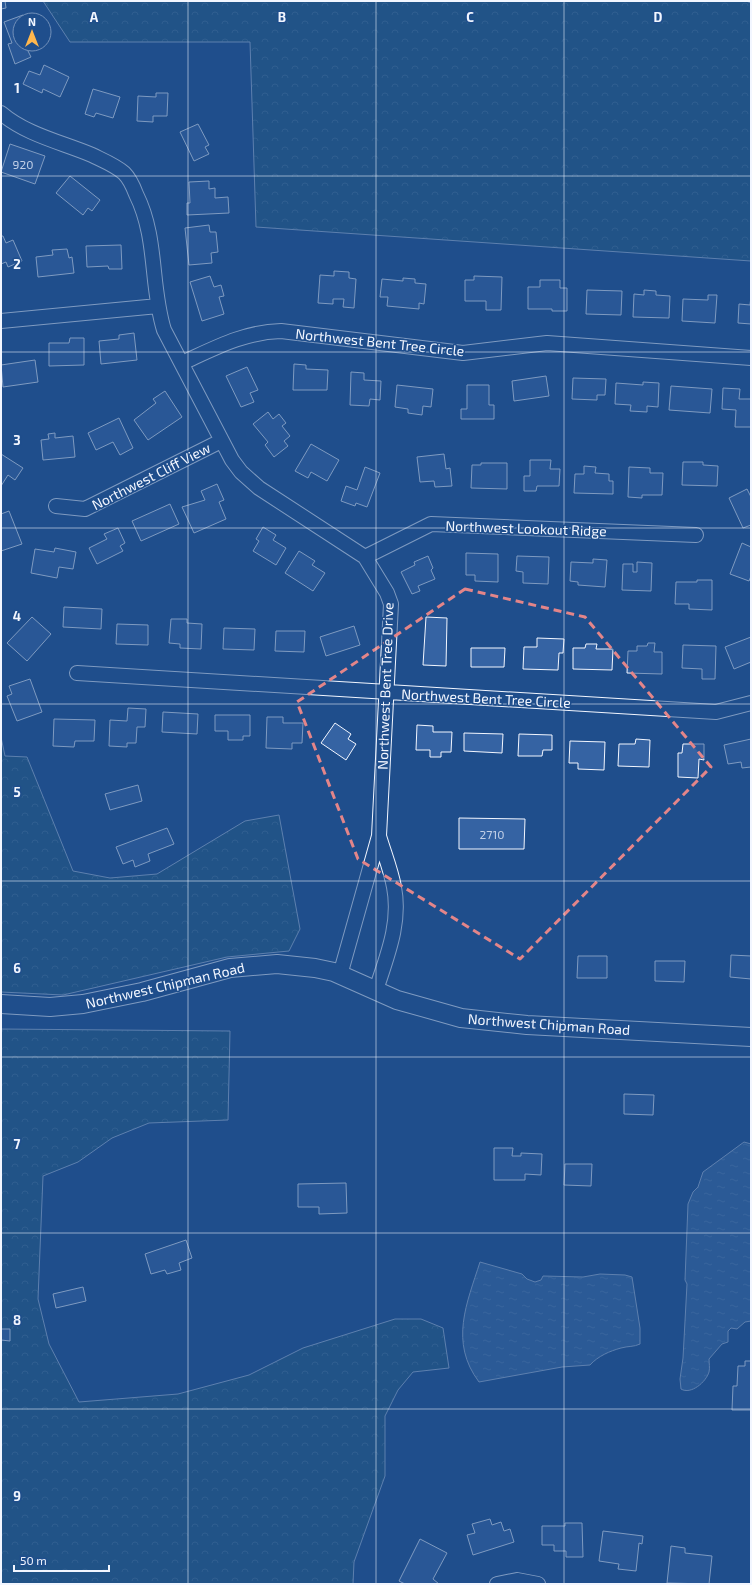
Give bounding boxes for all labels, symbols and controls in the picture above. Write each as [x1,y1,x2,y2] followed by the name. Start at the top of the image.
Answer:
[90,9,99,25] text: A
[278,9,286,25] text: B
[466,9,474,25] text: C
[654,9,663,25] text: D
[12,12,52,52] north arrow
[28,15,36,28] text: N
[14,80,20,96] text: 1
[13,157,33,171] house number: 920
[13,256,21,272] text: 2
[295,325,465,359] street label: Northwest Bent Tree Circle
[13,432,21,448] text: 3
[89,439,214,513] street label: Northwest Cliff View
[445,517,607,539] street label: Northwest Lookout Ridge
[374,602,396,770] street label: Northwest Bent Tree Drive
[13,608,21,624] text: 4
[401,685,571,711] street label: Northwest Bent Tree Circle
[13,784,21,800] text: 5
[480,827,504,841] house number: 2710
[84,958,246,1012] street label: Northwest Chipman Road
[13,960,21,976] text: 6
[467,1010,631,1038] street label: Northwest Chipman Road
[14,1136,21,1152] text: 7
[13,1312,21,1328] text: 8
[13,1488,21,1504] text: 9
[14,1547,109,1573] scale bar
[20,1553,47,1567] text: 50 m

